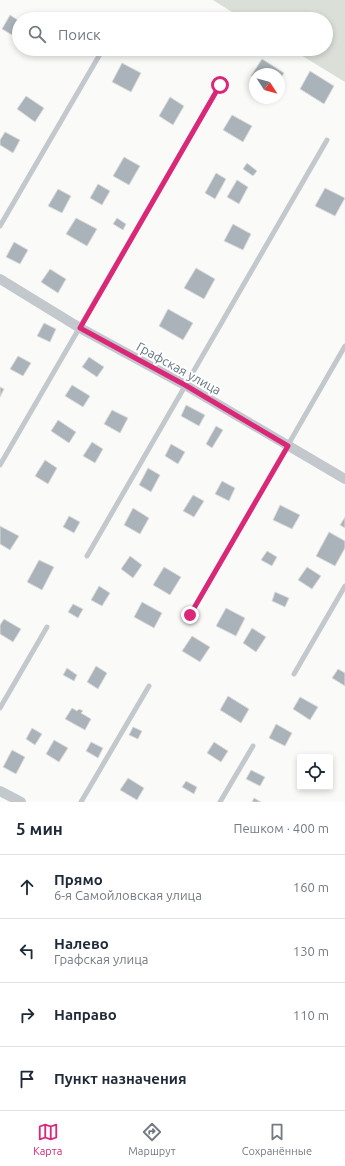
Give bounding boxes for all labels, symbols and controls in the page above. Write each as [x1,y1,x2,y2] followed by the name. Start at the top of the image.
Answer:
[12,12,333,56] search box
[26,23,48,45] icon: search
[58,26,101,43] text: Поиск
[249,68,285,104] north arrow
[211,76,229,94] route start
[134,339,224,397] street label: Графская улица
[181,606,199,624] route end
[297,754,333,790] map controls
[297,754,333,790] button: locate
[16,819,63,838] text: 5 мин
[233,821,329,835] text: Пешком · 400 m
[54,871,103,888] text: Прямо
[16,876,38,898] icon: ahead
[293,880,329,894] text: 160 m
[54,888,202,902] text: 6-я Самойловская улица
[54,935,109,952] text: Налево
[16,940,38,962] icon: left
[293,944,329,958] text: 130 m
[54,952,149,966] text: Графская улица
[16,1004,38,1026] icon: right
[54,1006,117,1023] text: Направо
[293,1008,329,1022] text: 110 m
[16,1068,38,1090] icon: arrive
[54,1070,187,1087] text: Пункт назначения
[33,1121,62,1157] tab: Карта
[128,1121,176,1157] tab: Маршрут
[242,1121,312,1157] tab: Сохранённые

